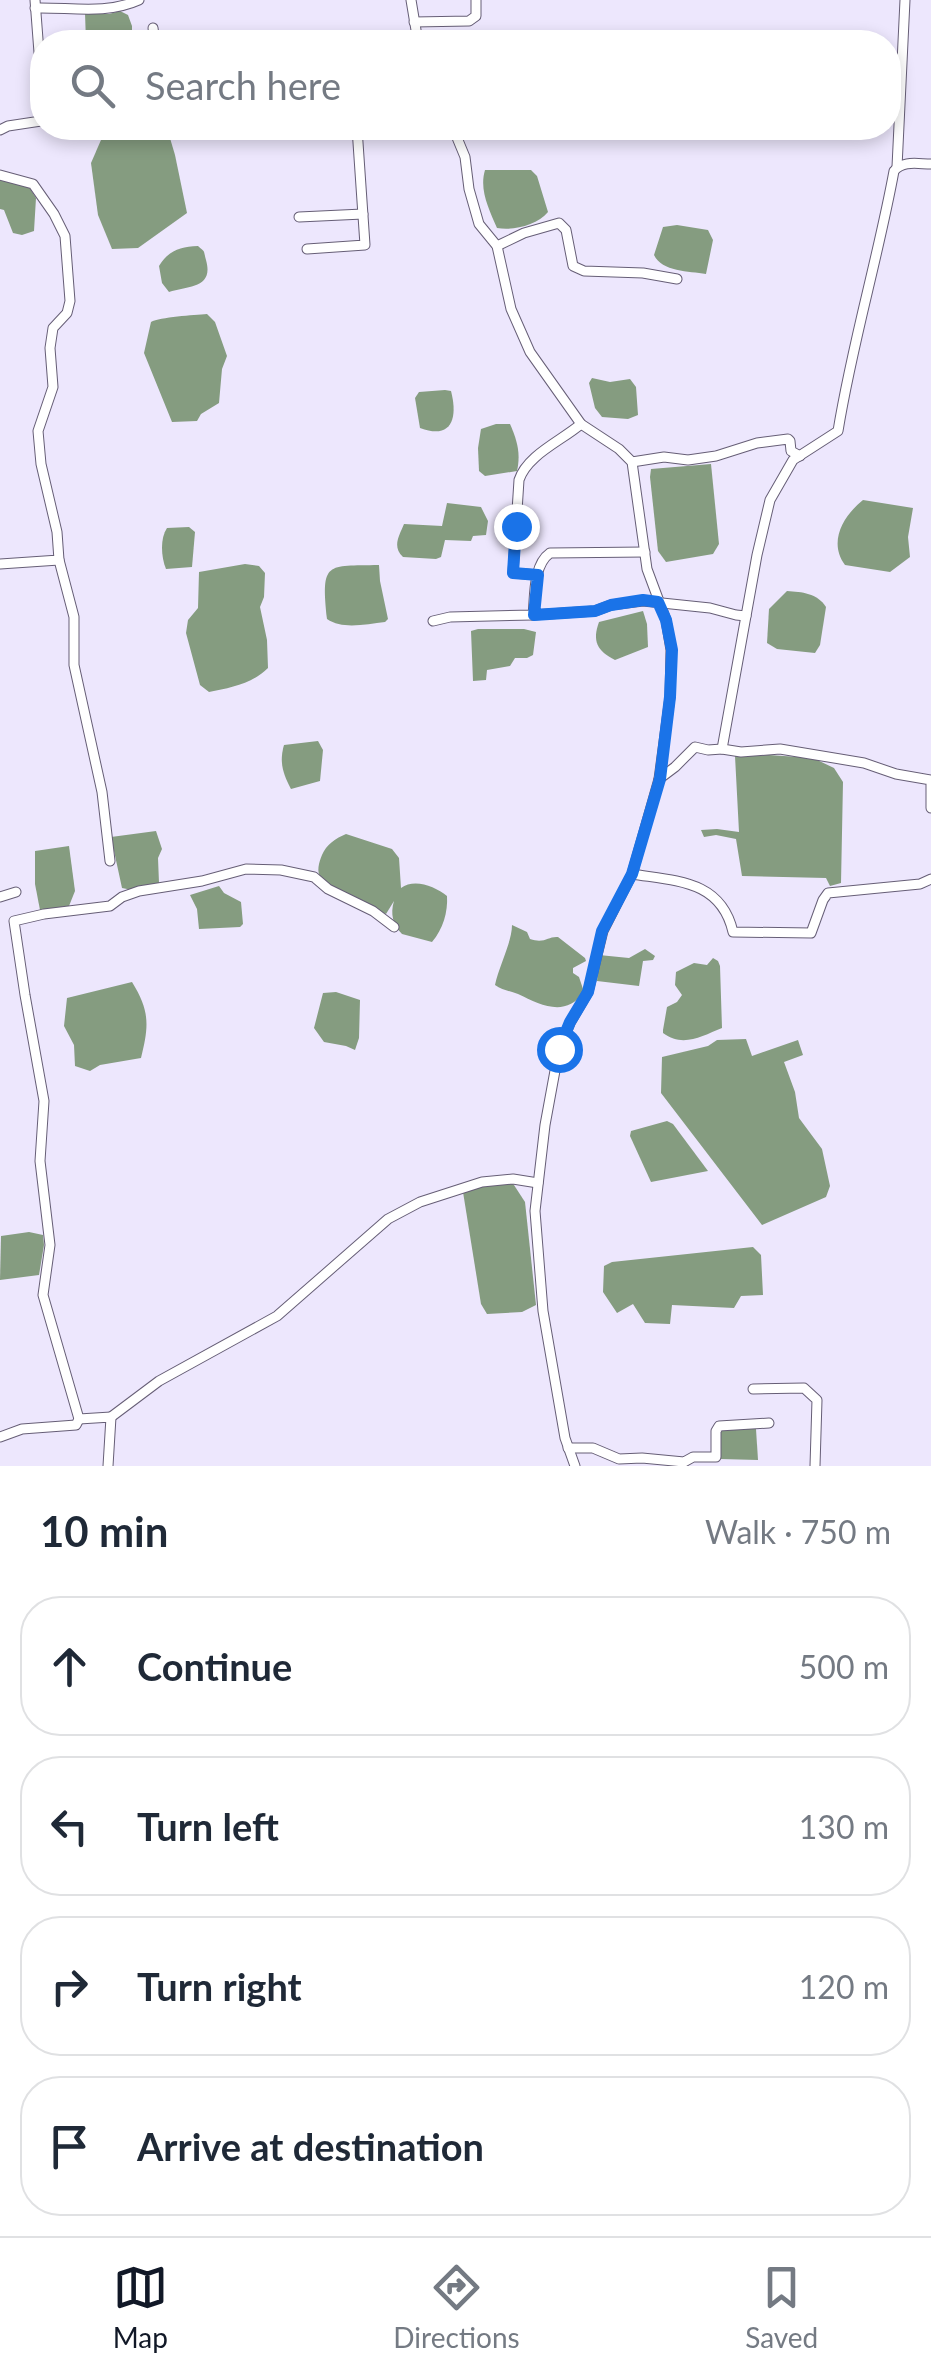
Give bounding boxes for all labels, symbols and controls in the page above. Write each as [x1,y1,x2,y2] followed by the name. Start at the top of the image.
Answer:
[30,30,901,140] search box
[65,58,120,113] icon: search
[145,62,341,108] text: Search here
[494,504,540,550] route end
[537,1027,583,1073] route start
[40,1506,168,1556] text: 10 min
[705,1512,891,1551] text: Walk · 750 m
[42,1639,97,1694] icon: ahead
[137,1643,292,1689] text: Continue
[799,1647,889,1686] text: 500 m
[42,1799,97,1854] icon: left
[137,1803,279,1849] text: Turn left
[799,1807,889,1846] text: 130 m
[42,1959,97,2014] icon: right
[137,1963,302,2009] text: Turn right
[799,1967,889,2006] text: 120 m
[42,2119,97,2174] icon: arrive
[137,2123,484,2169] text: Arrive at destination
[113,2260,168,2354] tab: Map
[393,2260,520,2354] tab: Directions
[745,2260,818,2354] tab: Saved

